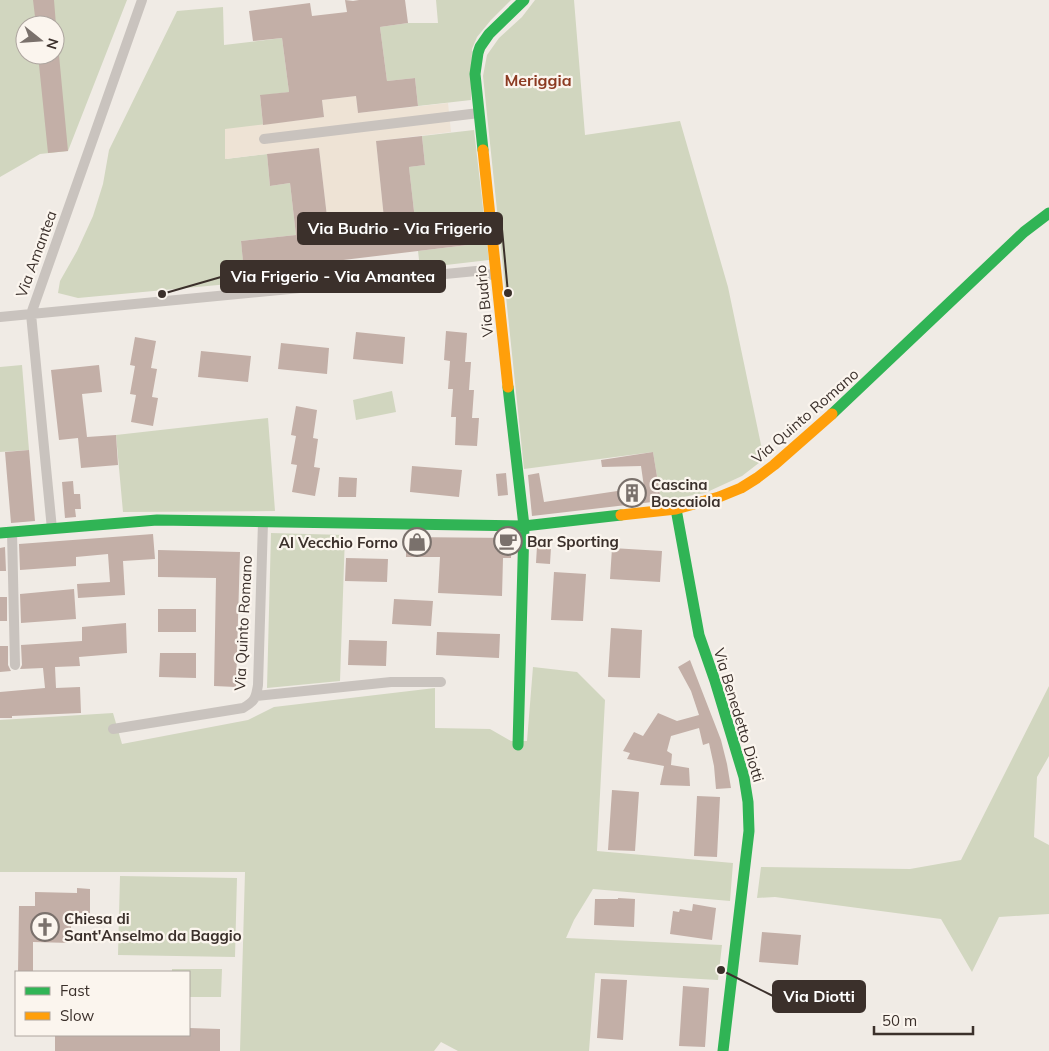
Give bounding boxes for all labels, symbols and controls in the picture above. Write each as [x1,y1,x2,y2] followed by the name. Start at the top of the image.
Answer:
[15,15,65,65] north arrow
[42,36,63,51] text: N
[504,70,572,90] district label: Meriggia
[11,208,61,300] street label: Via Amantea
[298,213,502,244] callout: Via Budrio - Via Frigerio
[307,218,492,238] text: Via Budrio - Via Frigerio
[221,261,445,292] callout: Via Frigerio - Via Amantea
[471,264,497,338] street label: Via Budrio
[230,266,435,286] text: Via Frigerio - Via Amantea
[748,364,862,468] street label: Via Quinto Romano
[651,475,721,511] place label: Cascina Boscaiola
[617,478,647,508] building icon: Cascina Boscaiola
[493,526,523,556] cafe icon: Bar Sporting
[402,527,432,557] shop icon: Al Vecchio Forno
[527,532,619,551] place label: Bar Sporting
[279,533,398,552] place label: Al Vecchio Forno
[230,555,256,691] street label: Via Quinto Romano
[710,646,768,784] street label: Via Benedetto Diotti
[64,909,242,945] place label: Chiesa di Sant'Anselmo da Baggio
[30,912,60,942] church icon: Chiesa di Sant'Anselmo da Baggio
[15,971,190,1036] legend
[60,981,90,1000] text: Fast
[773,981,865,1012] callout: Via Diotti
[782,986,855,1006] text: Via Diotti
[874,1004,973,1036] scale bar
[60,1006,94,1025] text: Slow
[882,1011,917,1030] text: 50 m

